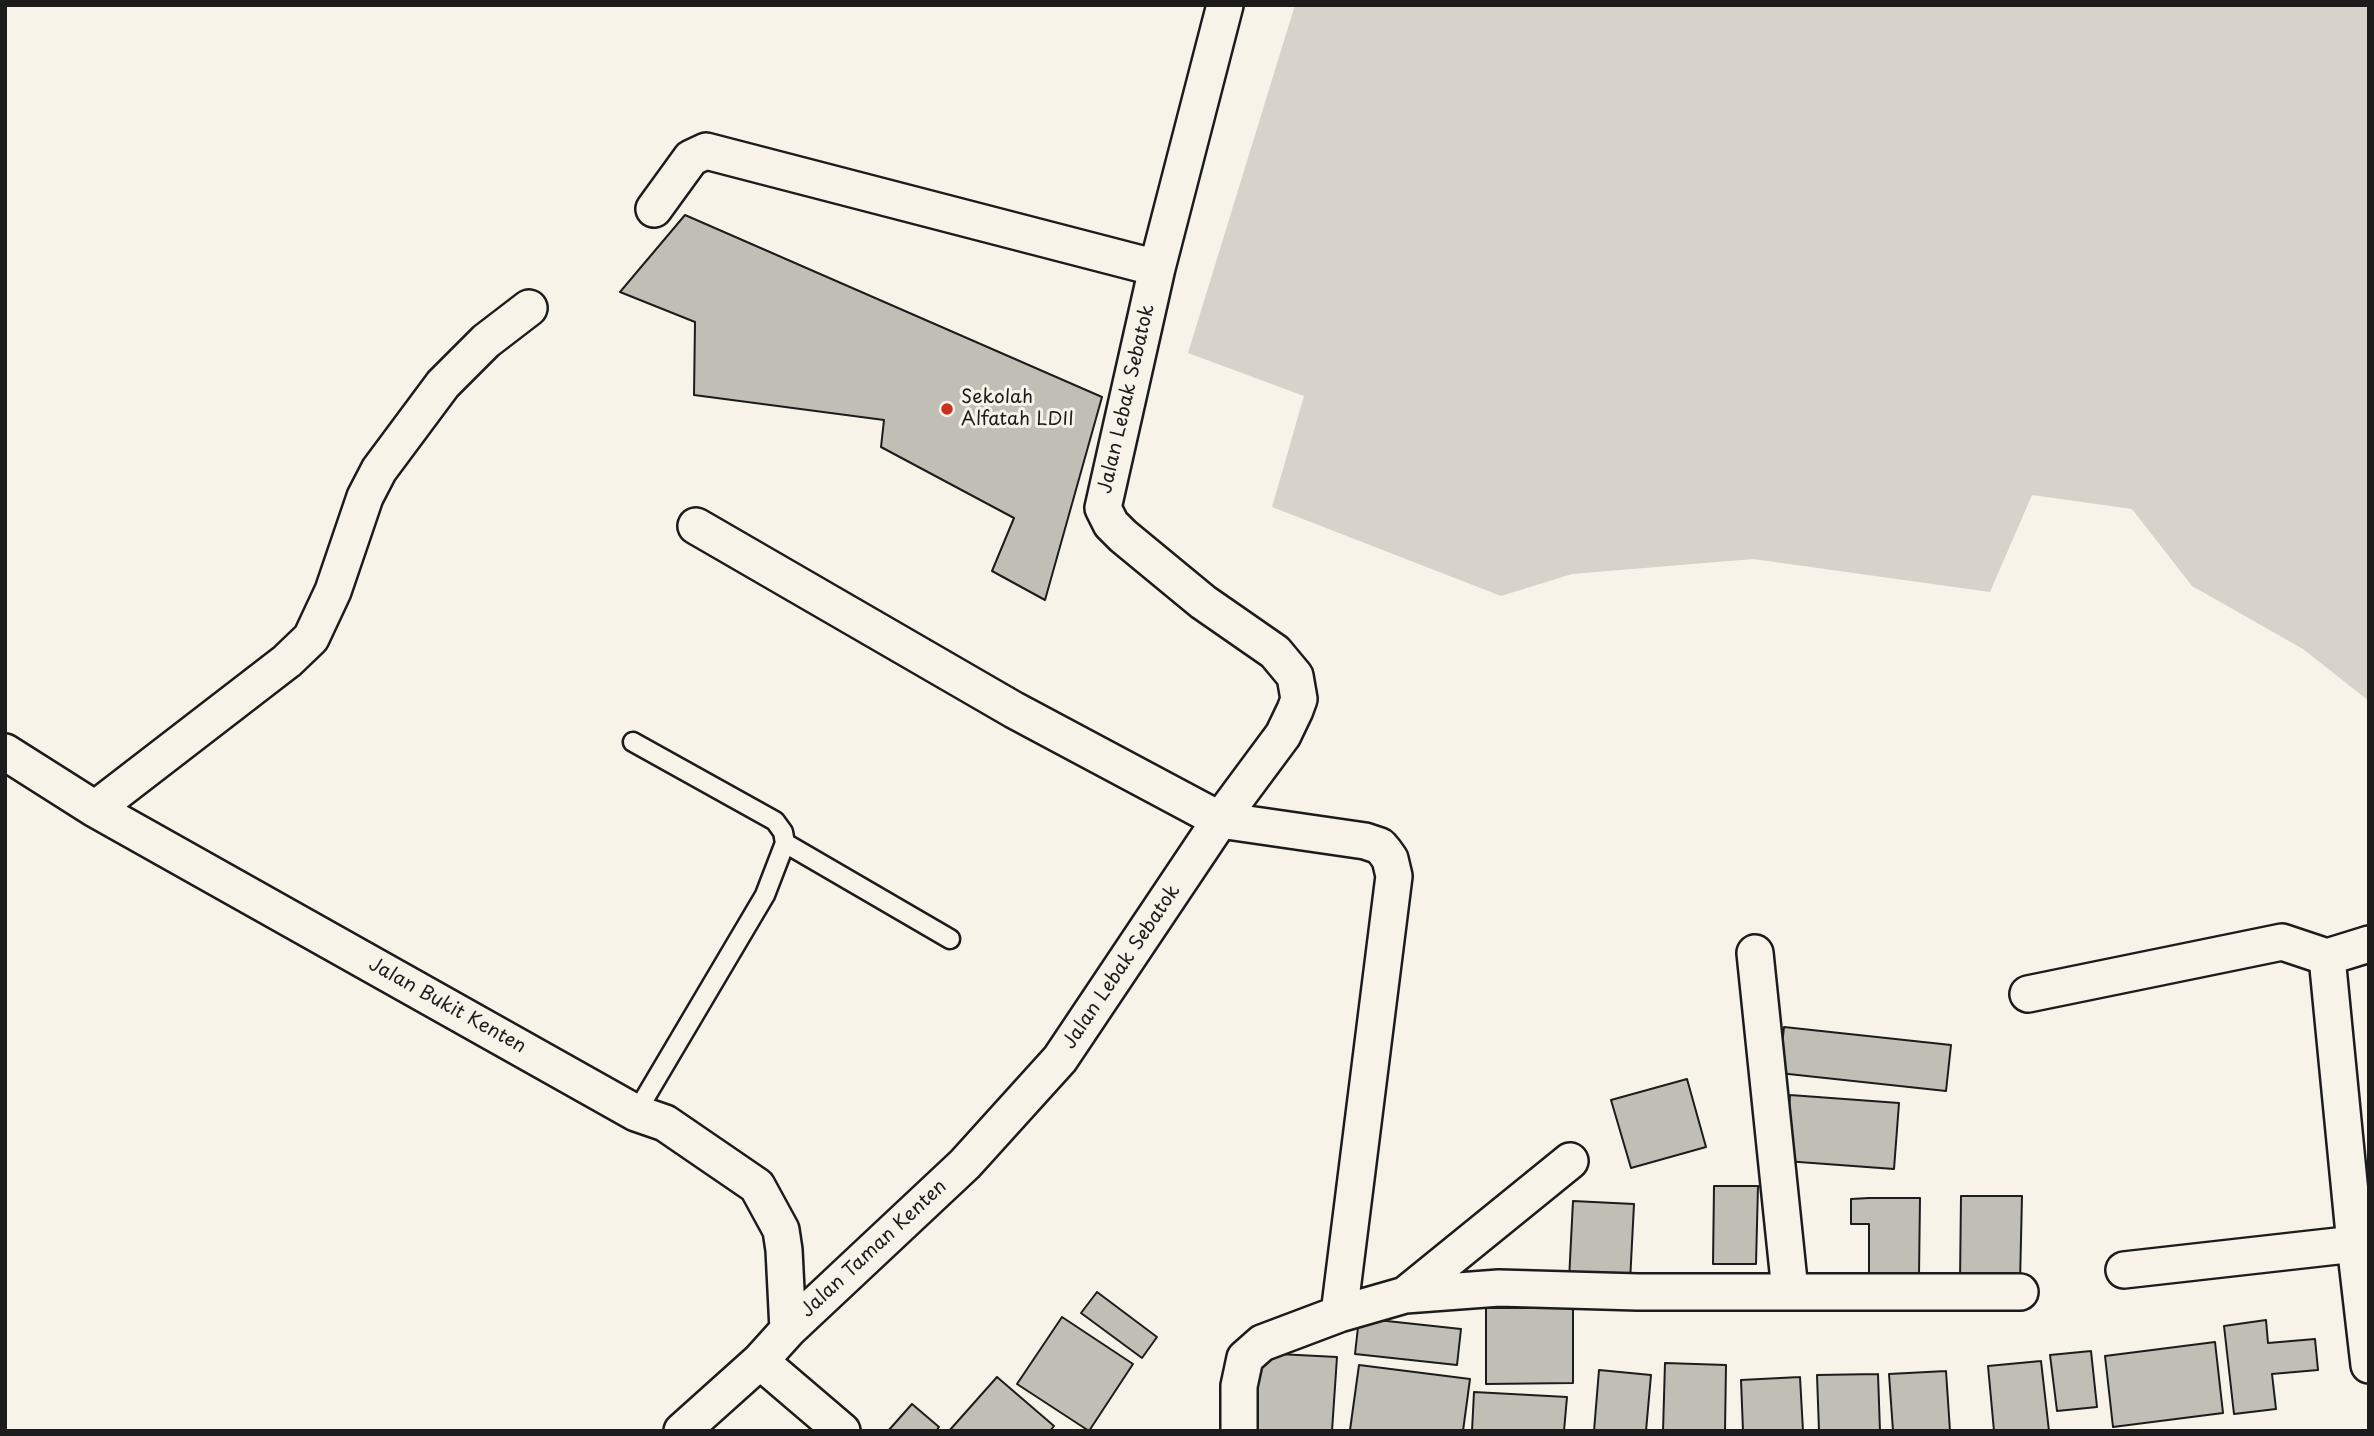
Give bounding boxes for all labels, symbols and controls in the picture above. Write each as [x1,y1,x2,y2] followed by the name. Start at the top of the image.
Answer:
[1094,302,1160,496] street label: Jalan Lebak Sebatok
[961,387,1074,431] place label: Sekolah Alfatah LDII
[939,401,955,417] marker: Sekolah Alfatah LDII
[1058,880,1186,1054] street label: Jalan Lebak Sebatok
[364,953,530,1059] street label: Jalan Bukit Kenten
[796,1176,952,1322] street label: Jalan Taman Kenten

